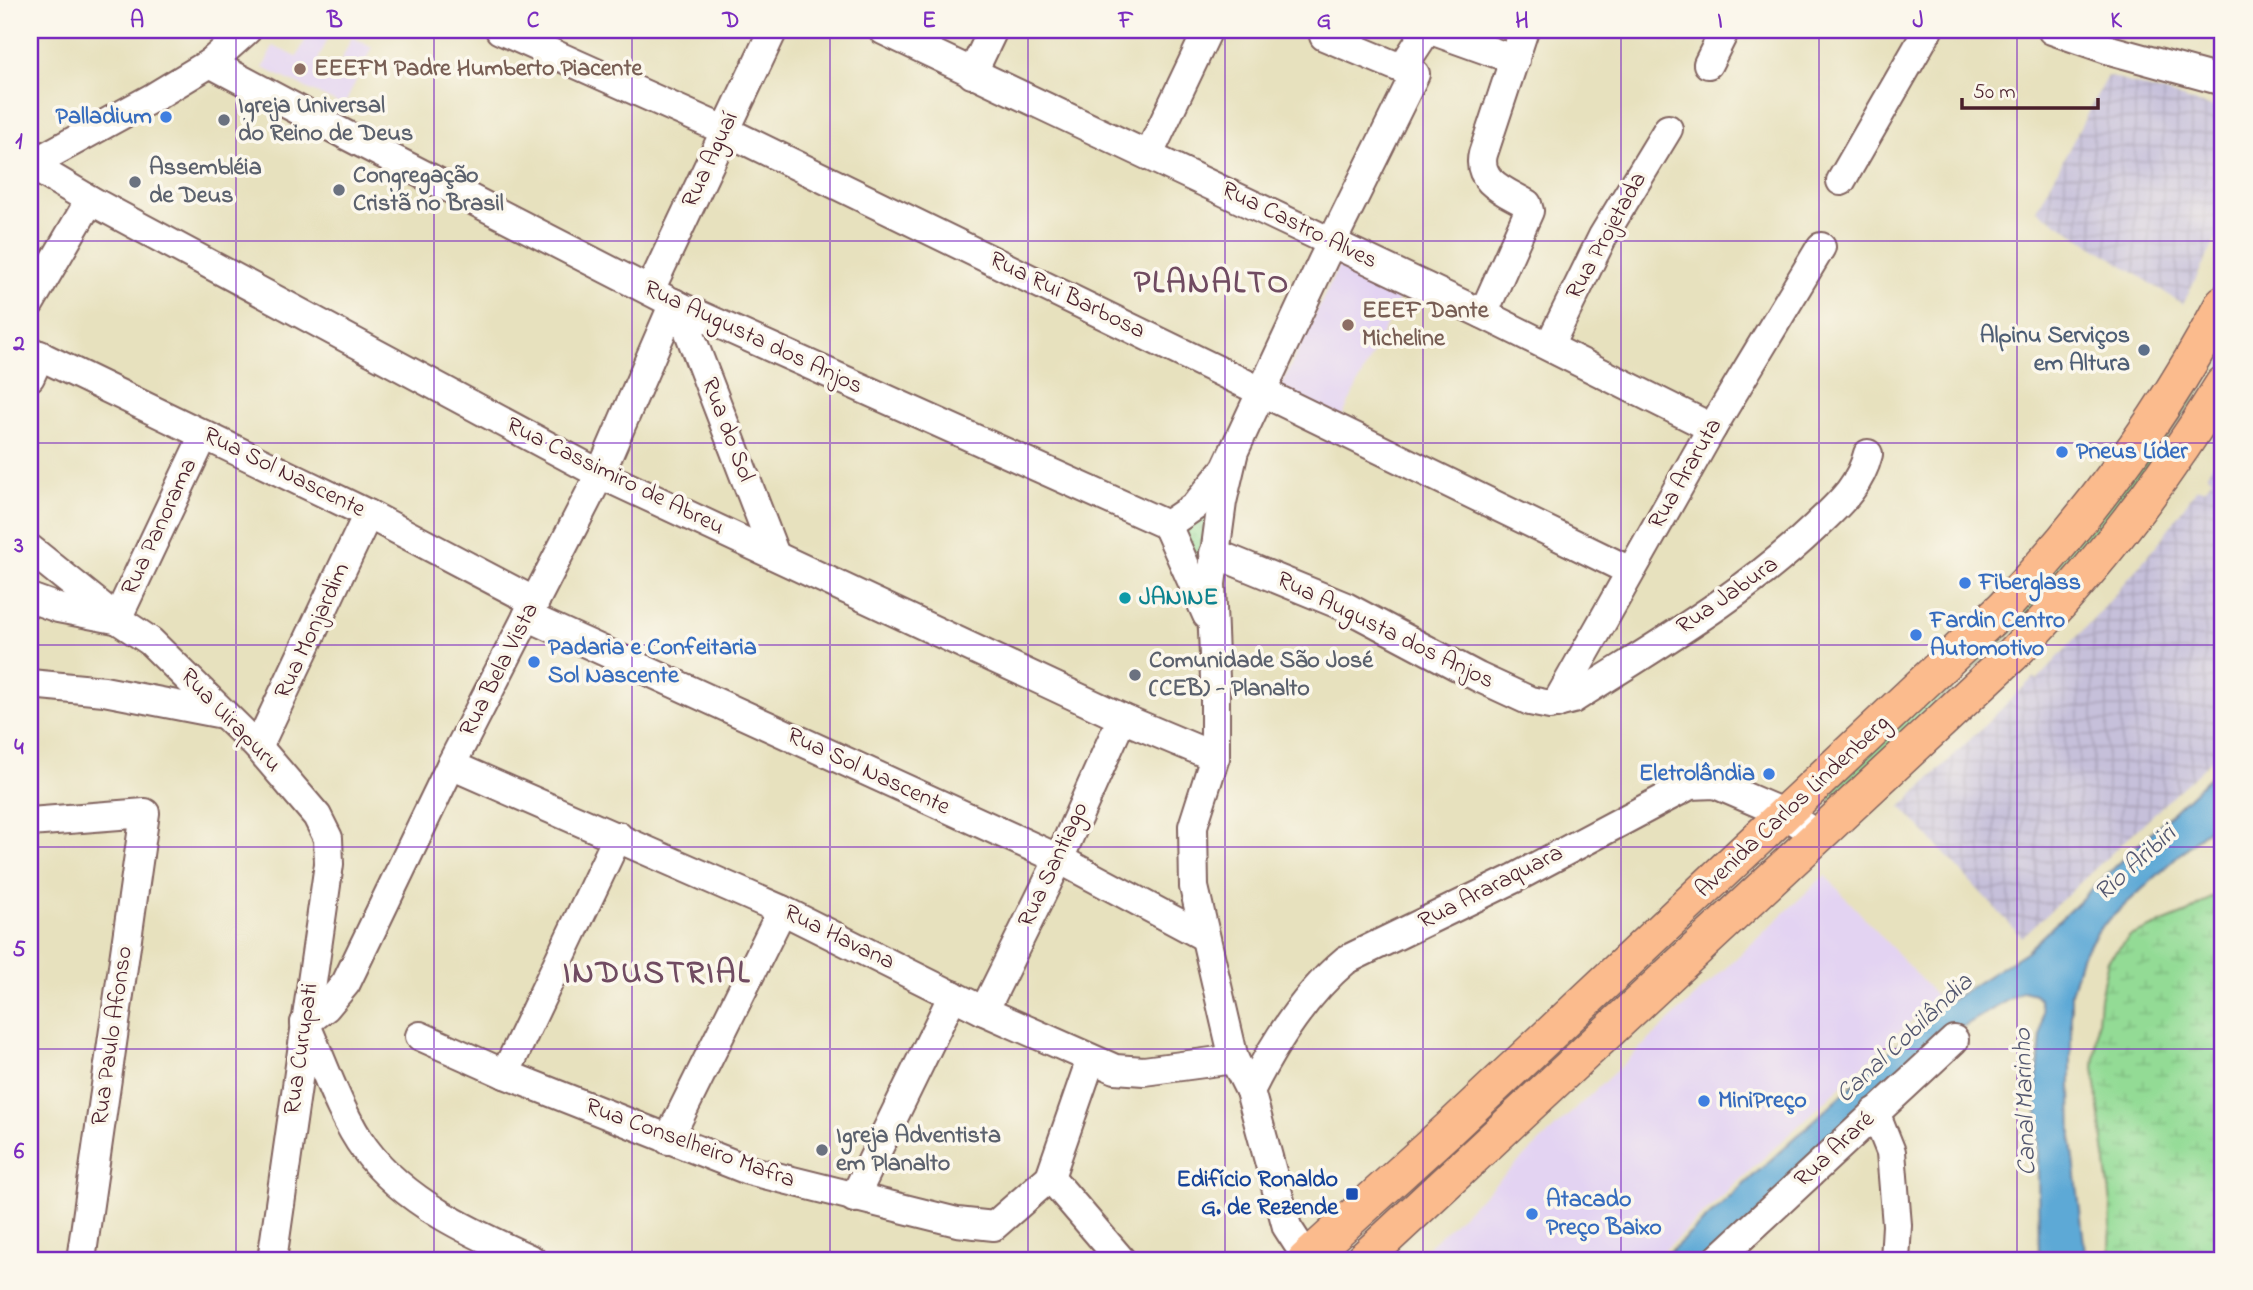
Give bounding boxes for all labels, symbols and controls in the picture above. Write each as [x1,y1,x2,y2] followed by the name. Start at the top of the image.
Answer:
[130,5,144,38] text: A
[326,5,343,38] text: B
[527,5,540,38] text: C
[722,5,739,38] text: D
[922,5,936,38] text: E
[1118,5,1134,38] text: F
[1317,5,1331,38] text: G
[1515,5,1529,38] text: H
[1717,5,1723,38] text: I
[1912,5,1924,38] text: J
[2110,5,2122,38] text: K
[314,52,644,87] place label: EEEFM Padre Humberto Piacente
[292,61,308,77] marker: EEEFM Padre Humberto Piacente
[1962,66,2099,110] scale bar
[1973,78,2016,108] text: 50 m
[238,89,413,152] place label: Igreja Universal do Reino de Deus
[55,100,152,135] place label: Palladium
[673,106,749,214] street label: Rua Aguaí
[158,109,174,125] marker: Palladium
[216,112,232,128] marker: Igreja Universal do Reino de Deus
[15,126,23,159] text: 1
[149,151,262,214] place label: Assembléia de Deus
[353,159,504,222] place label: Congregação Cristã no Brasil
[1558,166,1656,306] street label: Rua Projetada
[1215,173,1383,279] street label: Rua Castro Alves
[127,174,143,190] marker: Assembléia de Deus
[331,182,347,198] marker: Congregação Cristã no Brasil
[983,243,1151,349] street label: Rua Rui Barbosa
[1134,261,1290,308] district label: PLANALTO
[638,272,868,404] street label: Rua Augusta dos Anjos
[1362,294,1490,357] place label: EEEF Dante Micheline
[1340,317,1356,333] marker: EEEF Dante Micheline
[1980,319,2130,382] place label: Alpinu Serviços em Altura
[12,328,25,361] text: 2
[2136,342,2152,358] marker: Alpinu Serviços em Altura
[691,373,763,487] street label: Rua do Sol
[500,409,730,545] street label: Rua Cassimiro de Abreu
[1640,412,1732,536] street label: Rua Araruta
[197,419,371,528] street label: Rua Sol Nascente
[2076,435,2188,470] place label: Pneus Líder
[2054,444,2070,460] marker: Pneus Líder
[113,453,207,601] street label: Rua Panorama
[13,530,24,563] text: 3
[1670,548,1786,644] street label: Rua Jabura
[266,557,360,705] street label: Rua Monjardim
[1270,563,1500,699] street label: Rua Augusta dos Anjos
[1978,566,2081,602] place label: Fiberglass
[1957,575,1973,591] marker: Fiberglass
[1139,581,1218,616] place label: JANINE
[1117,590,1133,606] marker: JANINE
[451,597,549,743] street label: Rua Bela Vista
[1929,604,2065,667] place label: Fardin Centro Automotivo
[1908,627,1924,643] marker: Fardin Centro Automotivo
[548,631,757,694] place label: Padaria e Confeitaria Sol Nascente
[1149,644,1374,707] place label: Comunidade São José (CEB) - Planalto
[526,654,542,670] marker: Padaria e Confeitaria Sol Nascente
[171,661,289,781] street label: Rua Uirapuru
[1127,667,1143,683] marker: Comunidade São José (CEB) - Planalto
[1688,707,1898,907] street label: Avenida Carlos Lindenberg
[781,719,956,825] street label: Rua Sol Nascente
[14,732,24,765] text: 4
[1639,757,1755,792] place label: Eletrolândia
[1761,766,1777,782] marker: Eletrolândia
[1010,797,1098,933] street label: Rua Santiago
[2087,815,2187,911] water label: Rio Aribiri
[1412,836,1570,940] street label: Rua Araraquara
[777,896,901,980] street label: Rua Havana
[12,934,26,967] text: 5
[83,944,143,1128] street label: Rua Paulo Afonso
[563,951,751,998] district label: INDUSTRIAL
[1828,964,1983,1113] water label: Canal Cobilândia
[275,981,329,1117] street label: Rua Curupati
[2004,1026,2048,1176] water label: Canal Marinho
[1718,1084,1807,1119] place label: MiniPreço
[580,1090,800,1198] street label: Rua Conselheiro Mafra
[1696,1093,1712,1109] marker: MiniPreço
[1787,1103,1883,1197] street label: Rua Araré
[836,1119,1001,1182] place label: Igreja Adventista em Planalto
[14,1136,25,1169] text: 6
[814,1142,830,1158] marker: Igreja Adventista em Planalto
[1176,1163,1339,1226] place label: Edifício Ronaldo G. de Rezende
[1546,1183,1662,1246] place label: Atacado Preço Baixo
[1344,1186,1360,1202] marker: Edifício Ronaldo G. de Rezende
[1524,1206,1540,1222] marker: Atacado Preço Baixo

